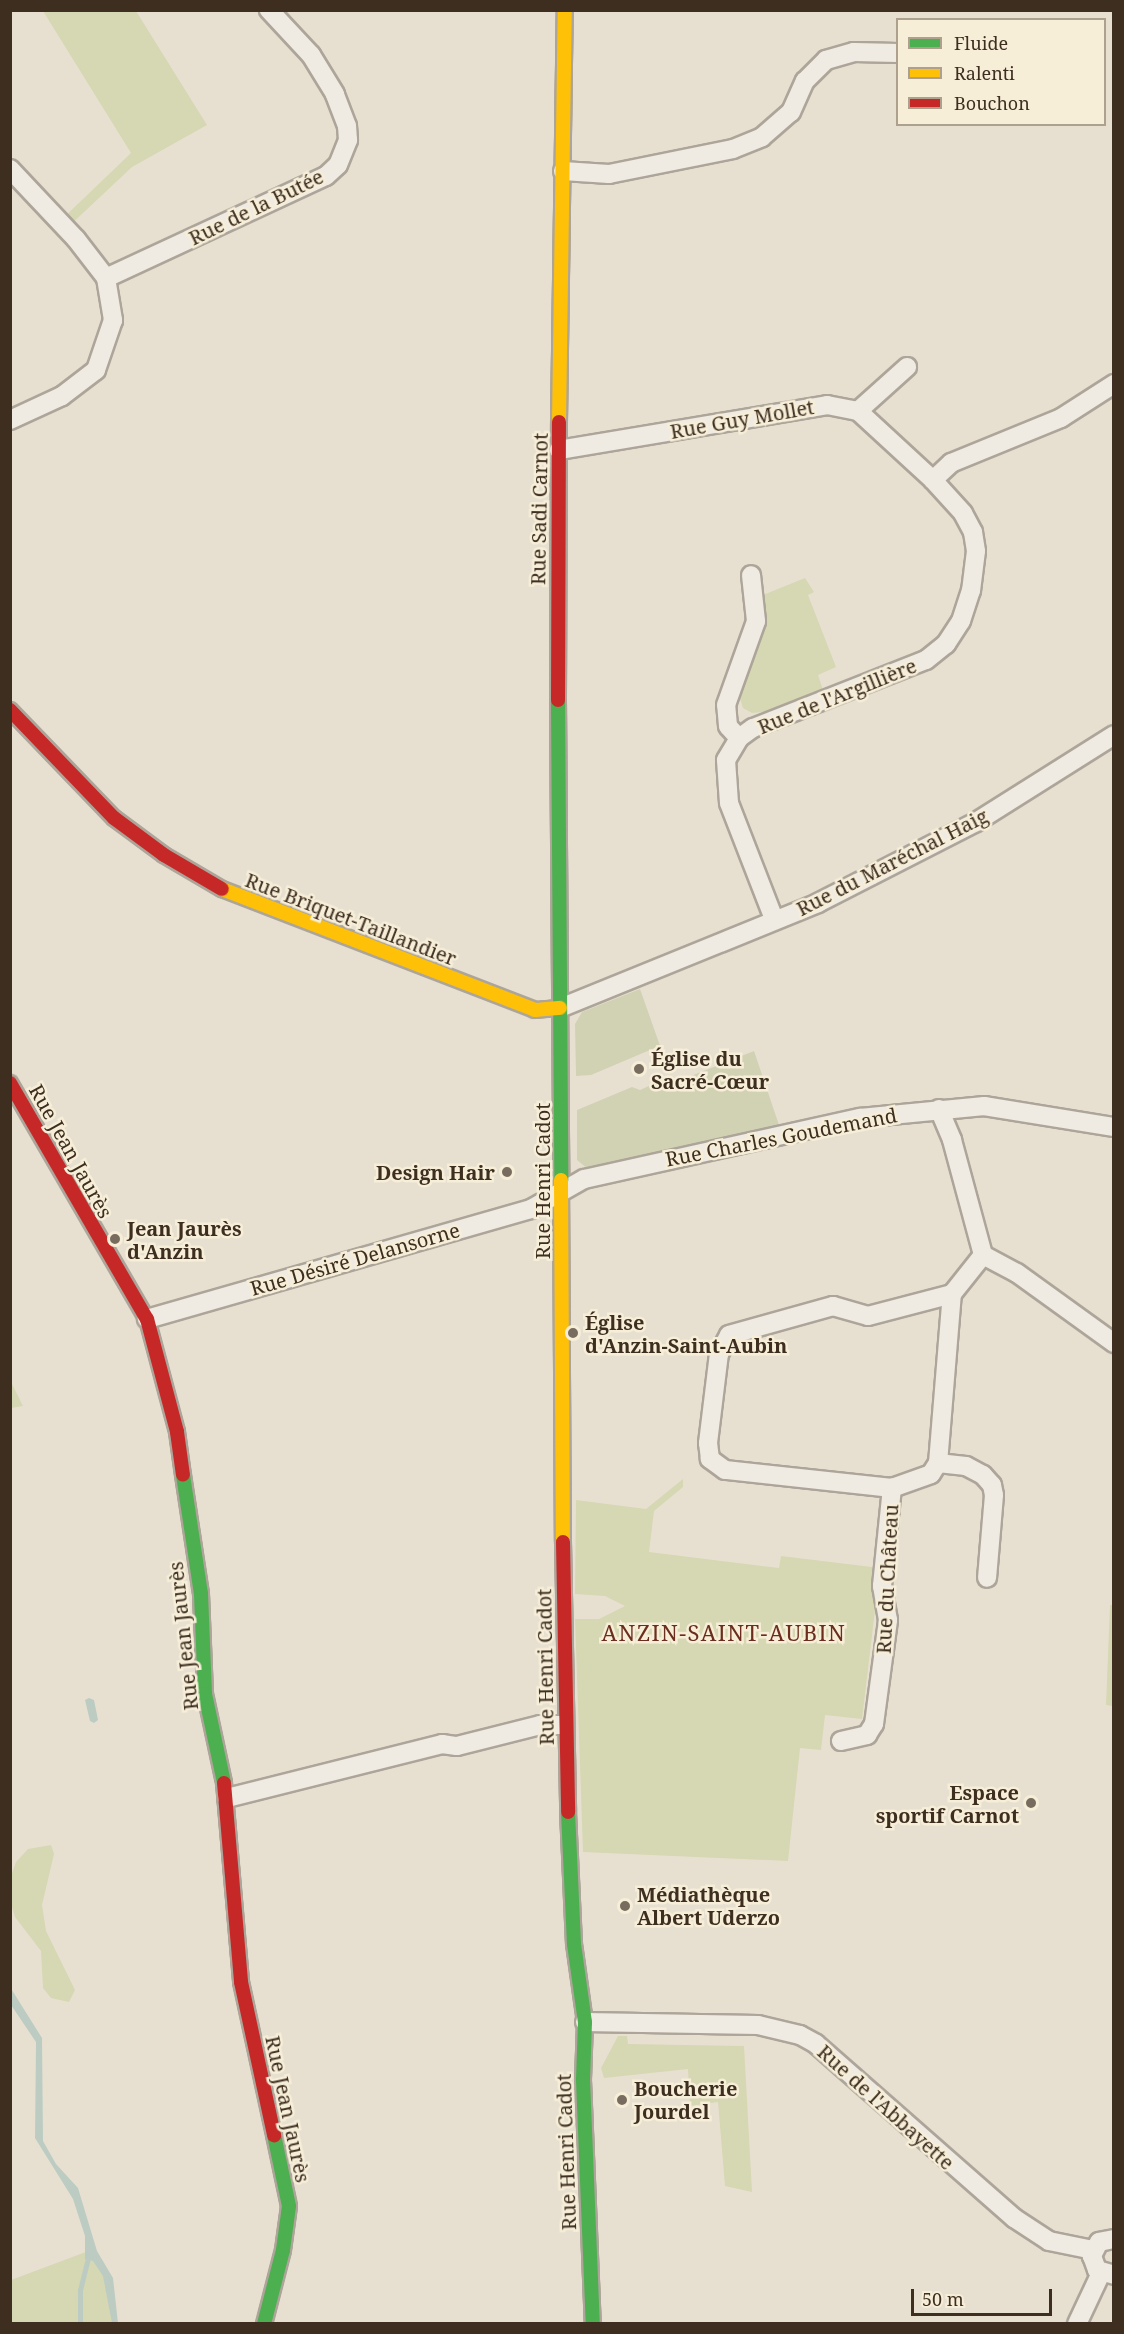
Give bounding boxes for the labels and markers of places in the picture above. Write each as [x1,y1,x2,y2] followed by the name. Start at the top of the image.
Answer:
[651,1046,769,1093] place label: Église du Sacré-Cœur
[632,1062,646,1076] marker: Église du Sacré-Cœur
[376,1160,495,1184] place label: Design Hair
[500,1165,514,1179] marker: Design Hair
[127,1216,242,1263] place label: Jean Jaurès d'Anzin
[108,1232,122,1246] marker: Jean Jaurès d'Anzin
[585,1310,787,1357] place label: Église d'Anzin-Saint-Aubin
[566,1326,580,1340] marker: Église d'Anzin-Saint-Aubin
[876,1780,1019,1827] place label: Espace sportif Carnot
[1024,1796,1038,1810] marker: Espace sportif Carnot
[637,1882,780,1929] place label: Médiathèque Albert Uderzo
[618,1899,632,1913] marker: Médiathèque Albert Uderzo
[634,2076,737,2123] place label: Boucherie Jourdel
[615,2093,629,2107] marker: Boucherie Jourdel

